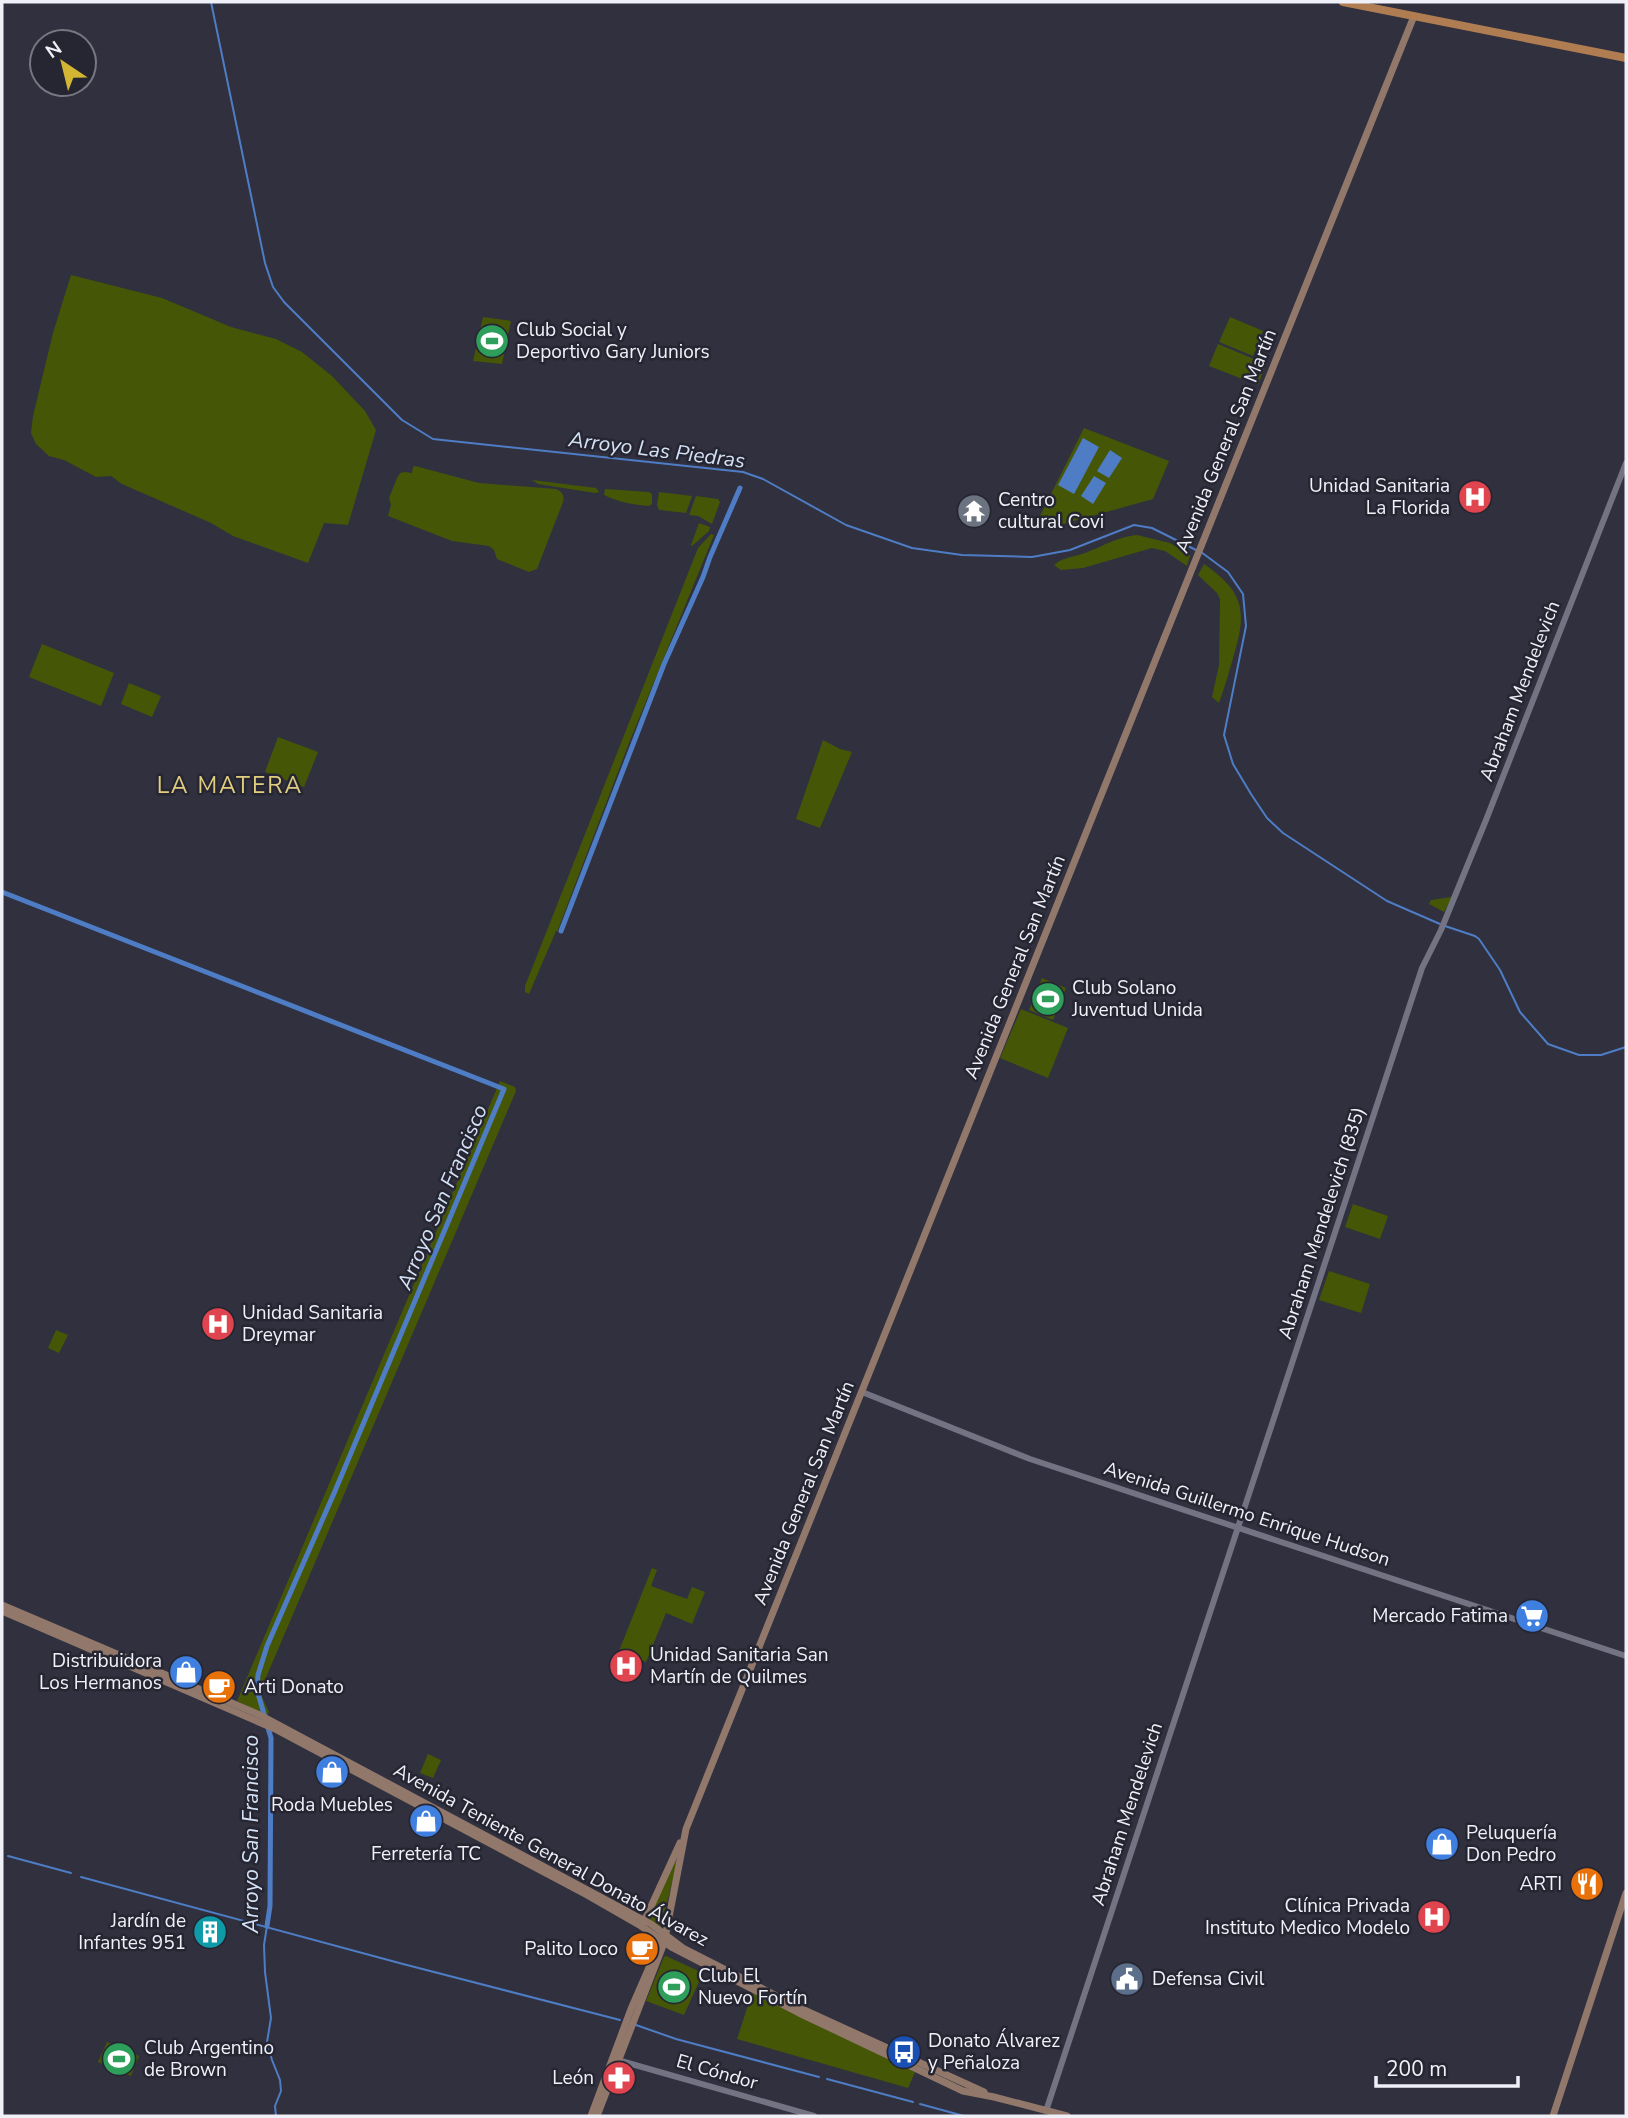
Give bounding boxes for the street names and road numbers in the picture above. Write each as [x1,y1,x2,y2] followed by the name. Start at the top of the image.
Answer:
[1169,325,1283,557] street label: Avenida General San Martín
[1474,597,1566,785] street label: Abraham Mendelevich
[958,851,1072,1083] street label: Avenida General San Martín
[1272,1104,1372,1342] street label: Abraham Mendelevich (835)
[747,1377,861,1609] street label: Avenida General San Martín
[1101,1455,1393,1573] street label: Avenida Guillermo Enrique Hudson
[1085,1719,1169,1909] street label: Abraham Mendelevich
[389,1757,713,1953] street label: Avenida Teniente General Donato Álvarez
[673,2048,761,2096] street label: El Cóndor

